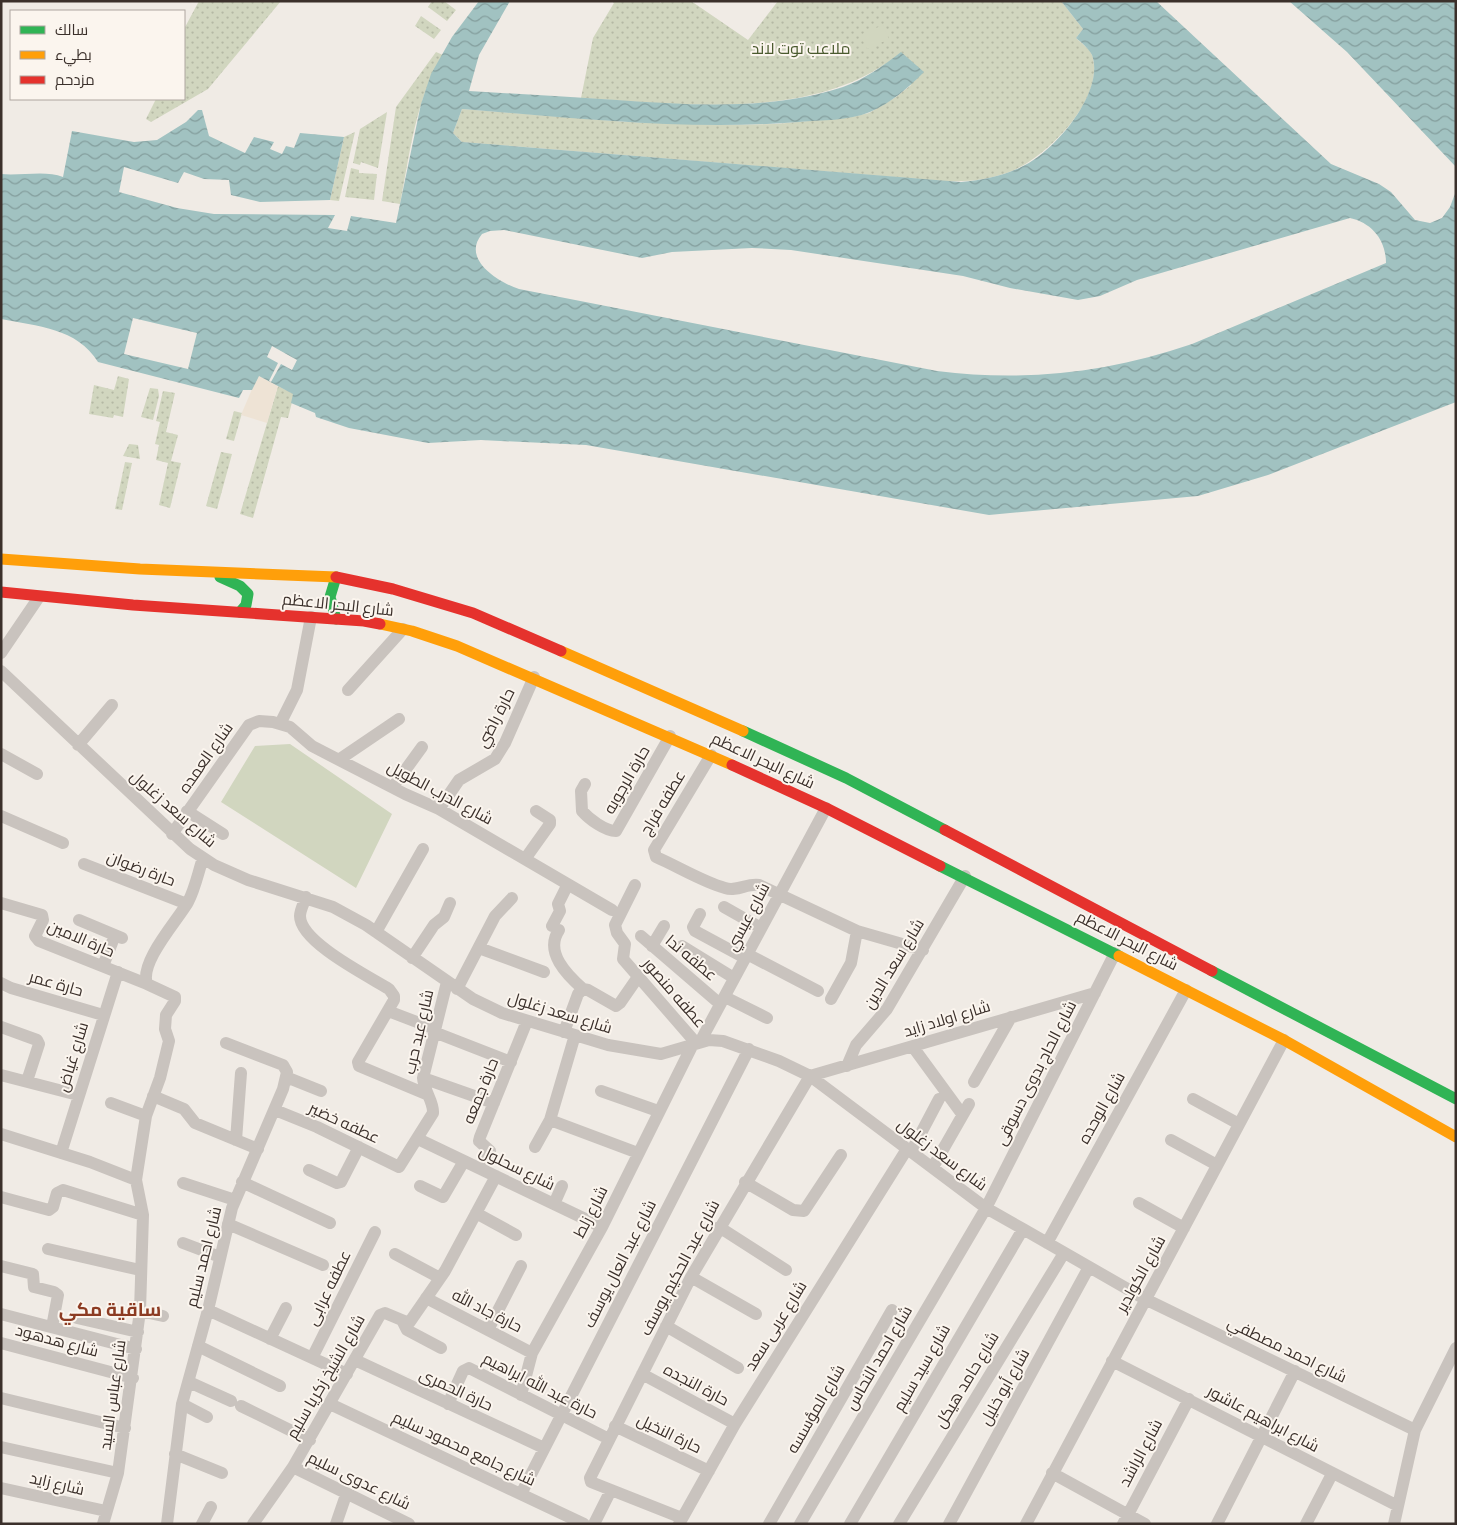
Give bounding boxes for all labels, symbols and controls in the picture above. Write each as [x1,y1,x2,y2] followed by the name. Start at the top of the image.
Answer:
[10,10,185,100] legend
[55,20,88,41] text: سالك
[751,38,851,60] park label: ملاعب توت لاند
[55,45,92,67] text: بطيء
[55,70,95,91] text: مزدحم
[281,588,395,622] street label: شارع البحر الاعظم
[472,684,521,752] street label: حارة راضي
[174,718,238,798] street label: شارع العمده
[708,727,818,795] street label: شارع البحر الاعظم
[599,742,655,818] street label: حارة الرجوبه
[383,756,497,830] street label: شارع الدرب الطويل
[125,765,221,853] street label: شارع سعد زغلول
[635,766,691,840] street label: عطفه فراج
[104,846,178,892] street label: حارة رضوان
[721,879,776,956] street label: شارع عيسي
[1072,906,1182,976] street label: شارع البحر الاعظم
[44,915,118,963] street label: حارة الامين
[858,915,930,1013] street label: شارع سعد الدين
[660,930,722,986] street label: عطفه ندا
[637,952,711,1033] street label: عطفه منصور
[25,966,86,1002] street label: حارة عمر
[399,987,439,1077] street label: شارع عبد حرب
[505,987,615,1039] street label: شارع سعد زغلول
[901,995,993,1043] street label: شارع اولاد زايد
[990,997,1082,1149] street label: شارع الحاج بدوى دسوقى
[52,1019,94,1095] street label: شارع غياض
[458,1055,504,1127] street label: حارة جمعه
[1073,1068,1131,1148] street label: شارع الوحده
[304,1097,383,1149] street label: عطفه خضير
[892,1114,992,1196] street label: شارع سعد زغلول
[475,1140,559,1196] street label: شارع سحلول
[569,1182,613,1242] street label: شارع زلط
[578,1196,662,1332] street label: شارع عبد العال يوسف
[635,1196,725,1340] street label: شارع عبد الحكيم يوسف
[181,1204,227,1310] street label: شارع احمد سليم
[1110,1232,1171,1317] street label: شارع الكولدير
[301,1247,357,1329] street label: عطفه عرابى
[740,1277,812,1375] street label: شارع عربى سعد
[448,1284,526,1338] street label: حارة جاد الله
[59,1297,161,1325] district label: ساقية مكي
[840,1302,918,1414] street label: شارع احمد النحاس
[281,1311,371,1443] street label: شارع الشيخ زكريا سليم
[1223,1312,1350,1390] street label: شارع احمد مصطفي
[13,1319,101,1363] street label: شارع هدهود
[888,1320,956,1416] street label: شارع سيد سليم
[930,1328,1004,1432] street label: شارع حامد هيكل
[94,1338,132,1452] street label: شارع عباس السيد
[975,1345,1035,1429] street label: شارع أبو خليل
[479,1348,601,1424] street label: حارة عبد الله ابراهيم
[659,1359,733,1411] street label: حارة النجده
[782,1361,850,1457] street label: شارع المؤسسه
[416,1363,496,1417] street label: حارة الحمرى
[1202,1380,1323,1458] street label: شارع ابراهيم عاشور
[389,1406,539,1492] street label: شارع جامع محمود سليم
[633,1409,705,1459] street label: حارة النخيل
[1114,1415,1168,1491] street label: شارع الراشد
[304,1447,414,1515] street label: شارع عدوى سليم
[27,1467,87,1501] street label: شارع زايد

